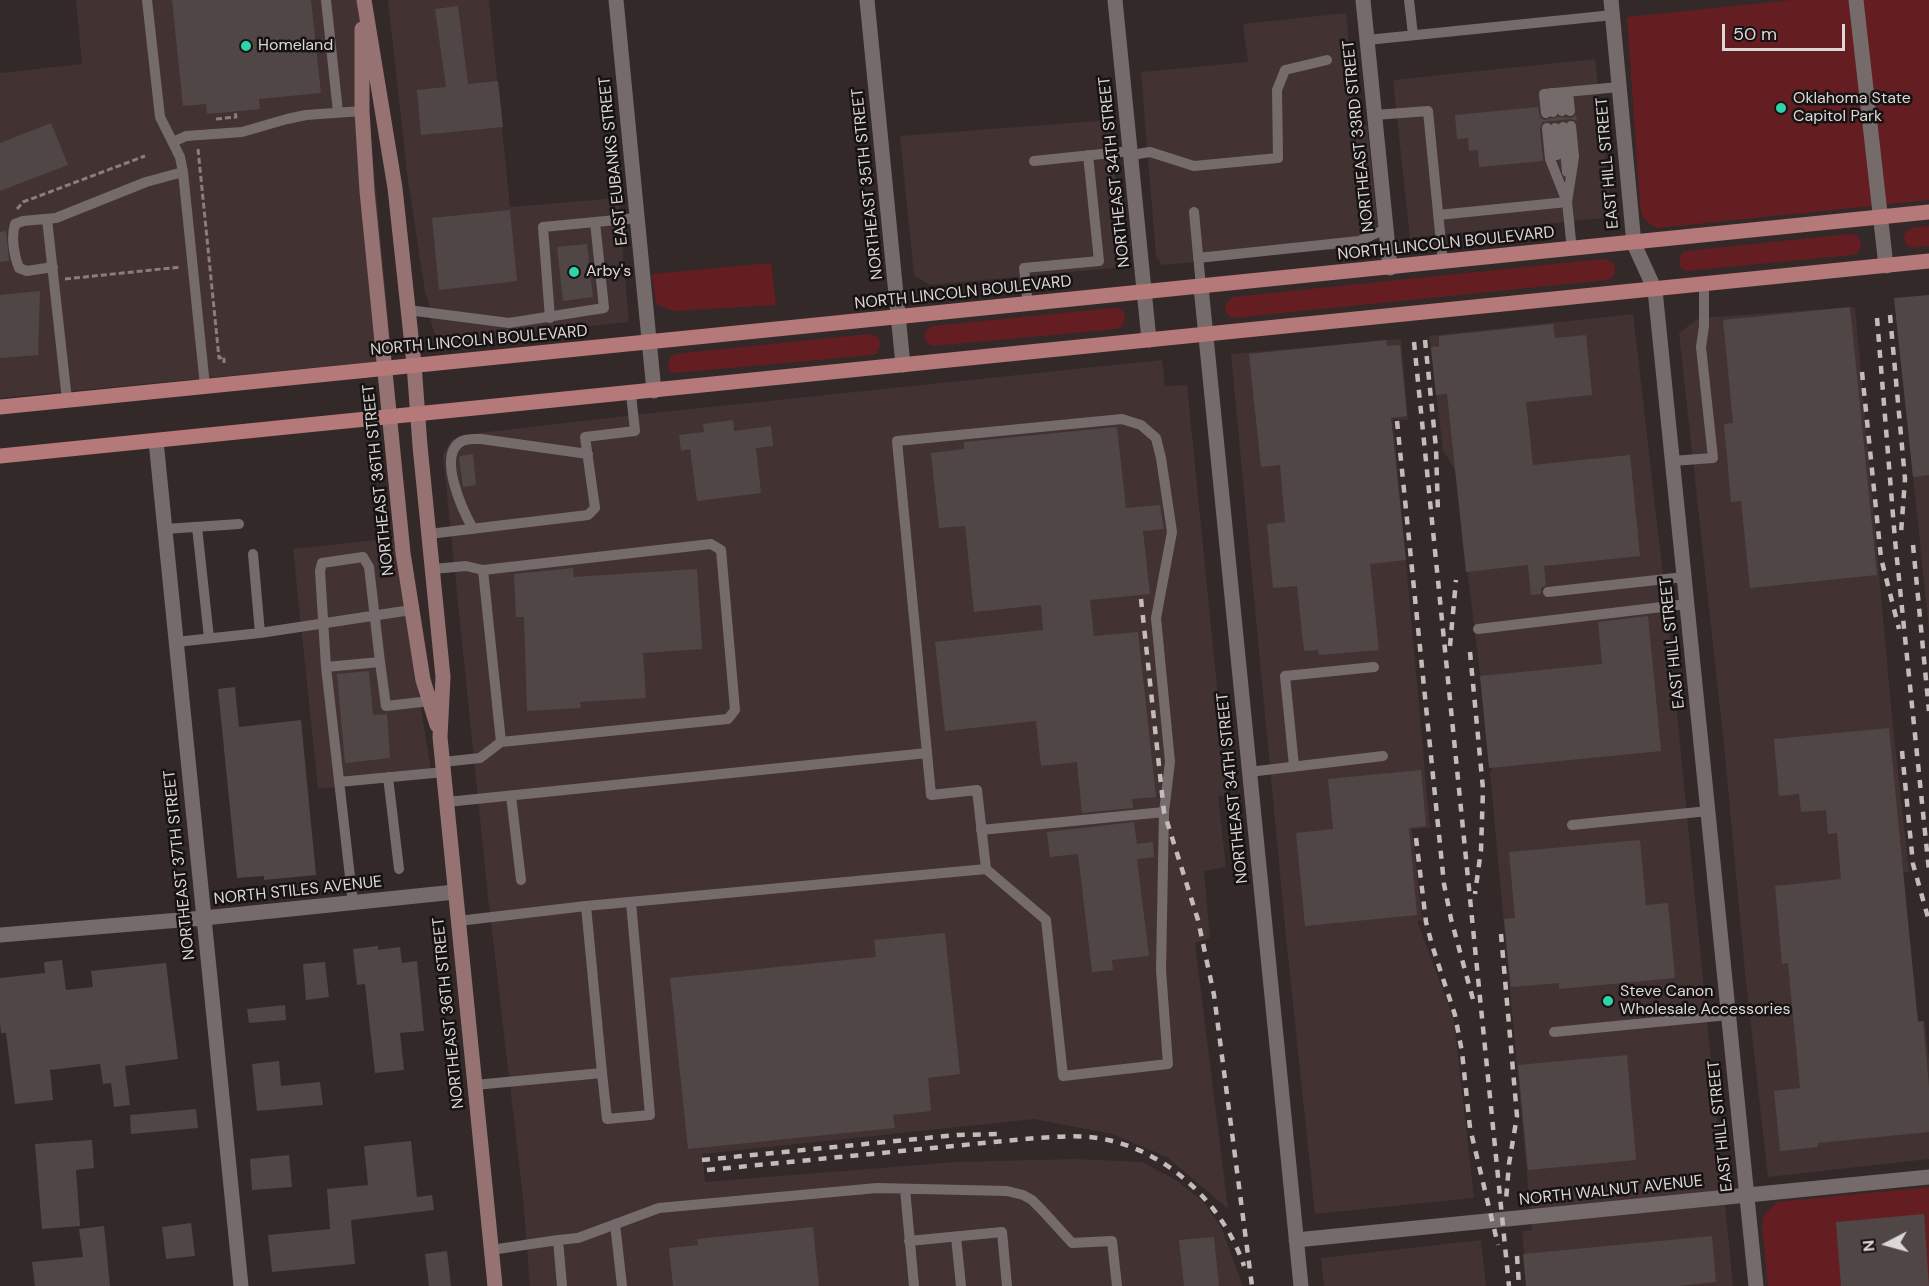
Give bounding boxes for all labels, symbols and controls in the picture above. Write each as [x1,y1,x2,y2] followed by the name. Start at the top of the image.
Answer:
[1725,12,1848,50] scale bar
[1733,22,1777,46] text: 50 m
[258,36,333,56] place label: Homeland
[239,39,253,53] marker: Homeland
[1339,39,1379,233] street label: NORTHEAST 33RD STREET
[596,75,632,247] street label: EAST EUBANKS STREET
[1095,76,1135,268] street label: NORTHEAST 34TH STREET
[848,87,888,281] street label: NORTHEAST 35TH STREET
[1793,89,1911,127] place label: Oklahoma State Capitol Park
[1593,96,1623,230] street label: EAST HILL STREET
[1774,101,1788,115] marker: Oklahoma State Capitol Park
[1337,223,1555,265] street label: NORTH LINCOLN BOULEVARD
[586,262,631,282] place label: Arby's
[567,265,581,279] marker: Arby's
[854,272,1072,314] street label: NORTH LINCOLN BOULEVARD
[369,322,589,360] street label: NORTH LINCOLN BOULEVARD
[359,383,399,577] street label: NORTHEAST 36TH STREET
[1657,576,1689,710] street label: EAST HILL STREET
[1213,692,1253,884] street label: NORTHEAST 34TH STREET
[160,769,200,961] street label: NORTHEAST 37TH STREET
[213,873,383,909] street label: NORTH STILES AVENUE
[429,916,469,1110] street label: NORTHEAST 36TH STREET
[1620,982,1790,1020] place label: Steve Canon Wholesale Accessories
[1601,994,1615,1008] marker: Steve Canon Wholesale Accessories
[1705,1059,1737,1193] street label: EAST HILL STREET
[1518,1172,1704,1210] street label: NORTH WALNUT AVENUE
[1857,1214,1917,1274] north arrow
[1858,1239,1880,1253] text: N

